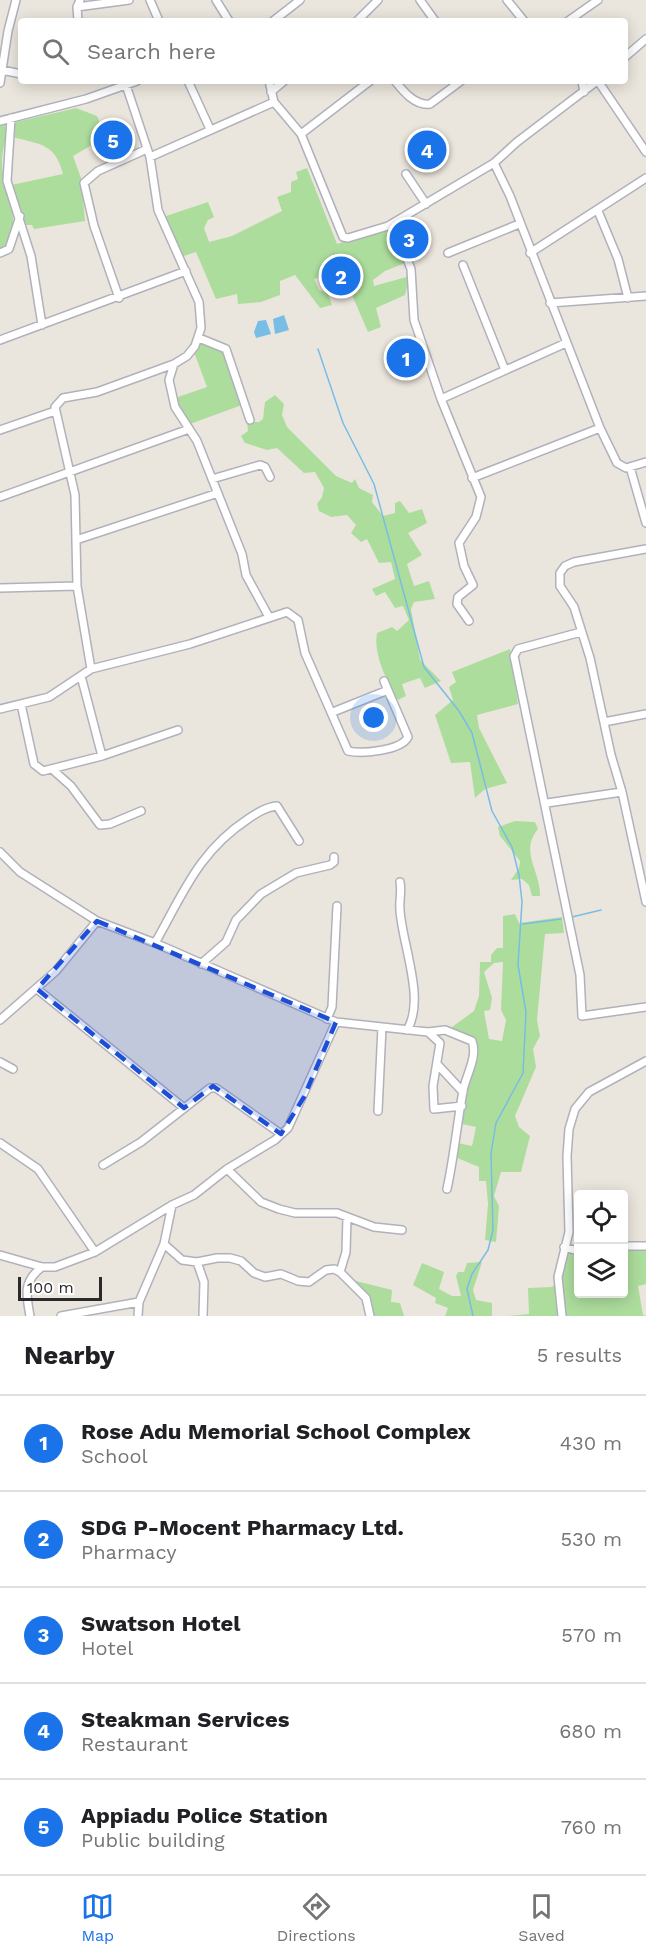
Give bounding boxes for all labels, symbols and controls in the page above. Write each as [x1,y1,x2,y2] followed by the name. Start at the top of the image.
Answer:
[18,18,628,84] search box
[39,35,72,68] icon: search
[87,39,216,64] text: Search here
[94,118,132,162] pin: 5
[408,128,446,172] pin: 4
[390,216,428,262] pin: 3
[322,254,360,298] pin: 2
[386,336,426,380] pin: 1
[359,703,388,732] your location
[574,1190,628,1298] map controls
[574,1190,628,1244] button: locate
[574,1244,628,1298] button: layers
[18,1274,102,1302] scale bar
[27,1278,74,1297] text: 100 m
[24,1340,115,1370] text: Nearby
[537,1343,622,1367] text: 5 results
[81,1419,471,1444] text: Rose Adu Memorial School Complex
[39,1431,48,1455] text: 1
[560,1431,622,1455] text: 430 m
[81,1444,148,1468] text: School
[81,1515,404,1540] text: SDG P-Mocent Pharmacy Ltd.
[38,1527,49,1551] text: 2
[560,1527,622,1551] text: 530 m
[81,1540,177,1564] text: Pharmacy
[81,1611,240,1636] text: Swatson Hotel
[38,1623,49,1647] text: 3
[561,1623,622,1647] text: 570 m
[81,1636,133,1660] text: Hotel
[81,1707,289,1732] text: Steakman Services
[37,1719,50,1743] text: 4
[559,1719,622,1743] text: 680 m
[81,1732,188,1756] text: Restaurant
[81,1803,328,1828] text: Appiadu Police Station
[38,1815,49,1839] text: 5
[561,1815,622,1839] text: 760 m
[81,1828,225,1852] text: Public building
[81,1890,114,1945] tab: Map
[277,1890,356,1945] tab: Directions
[518,1890,565,1945] tab: Saved

